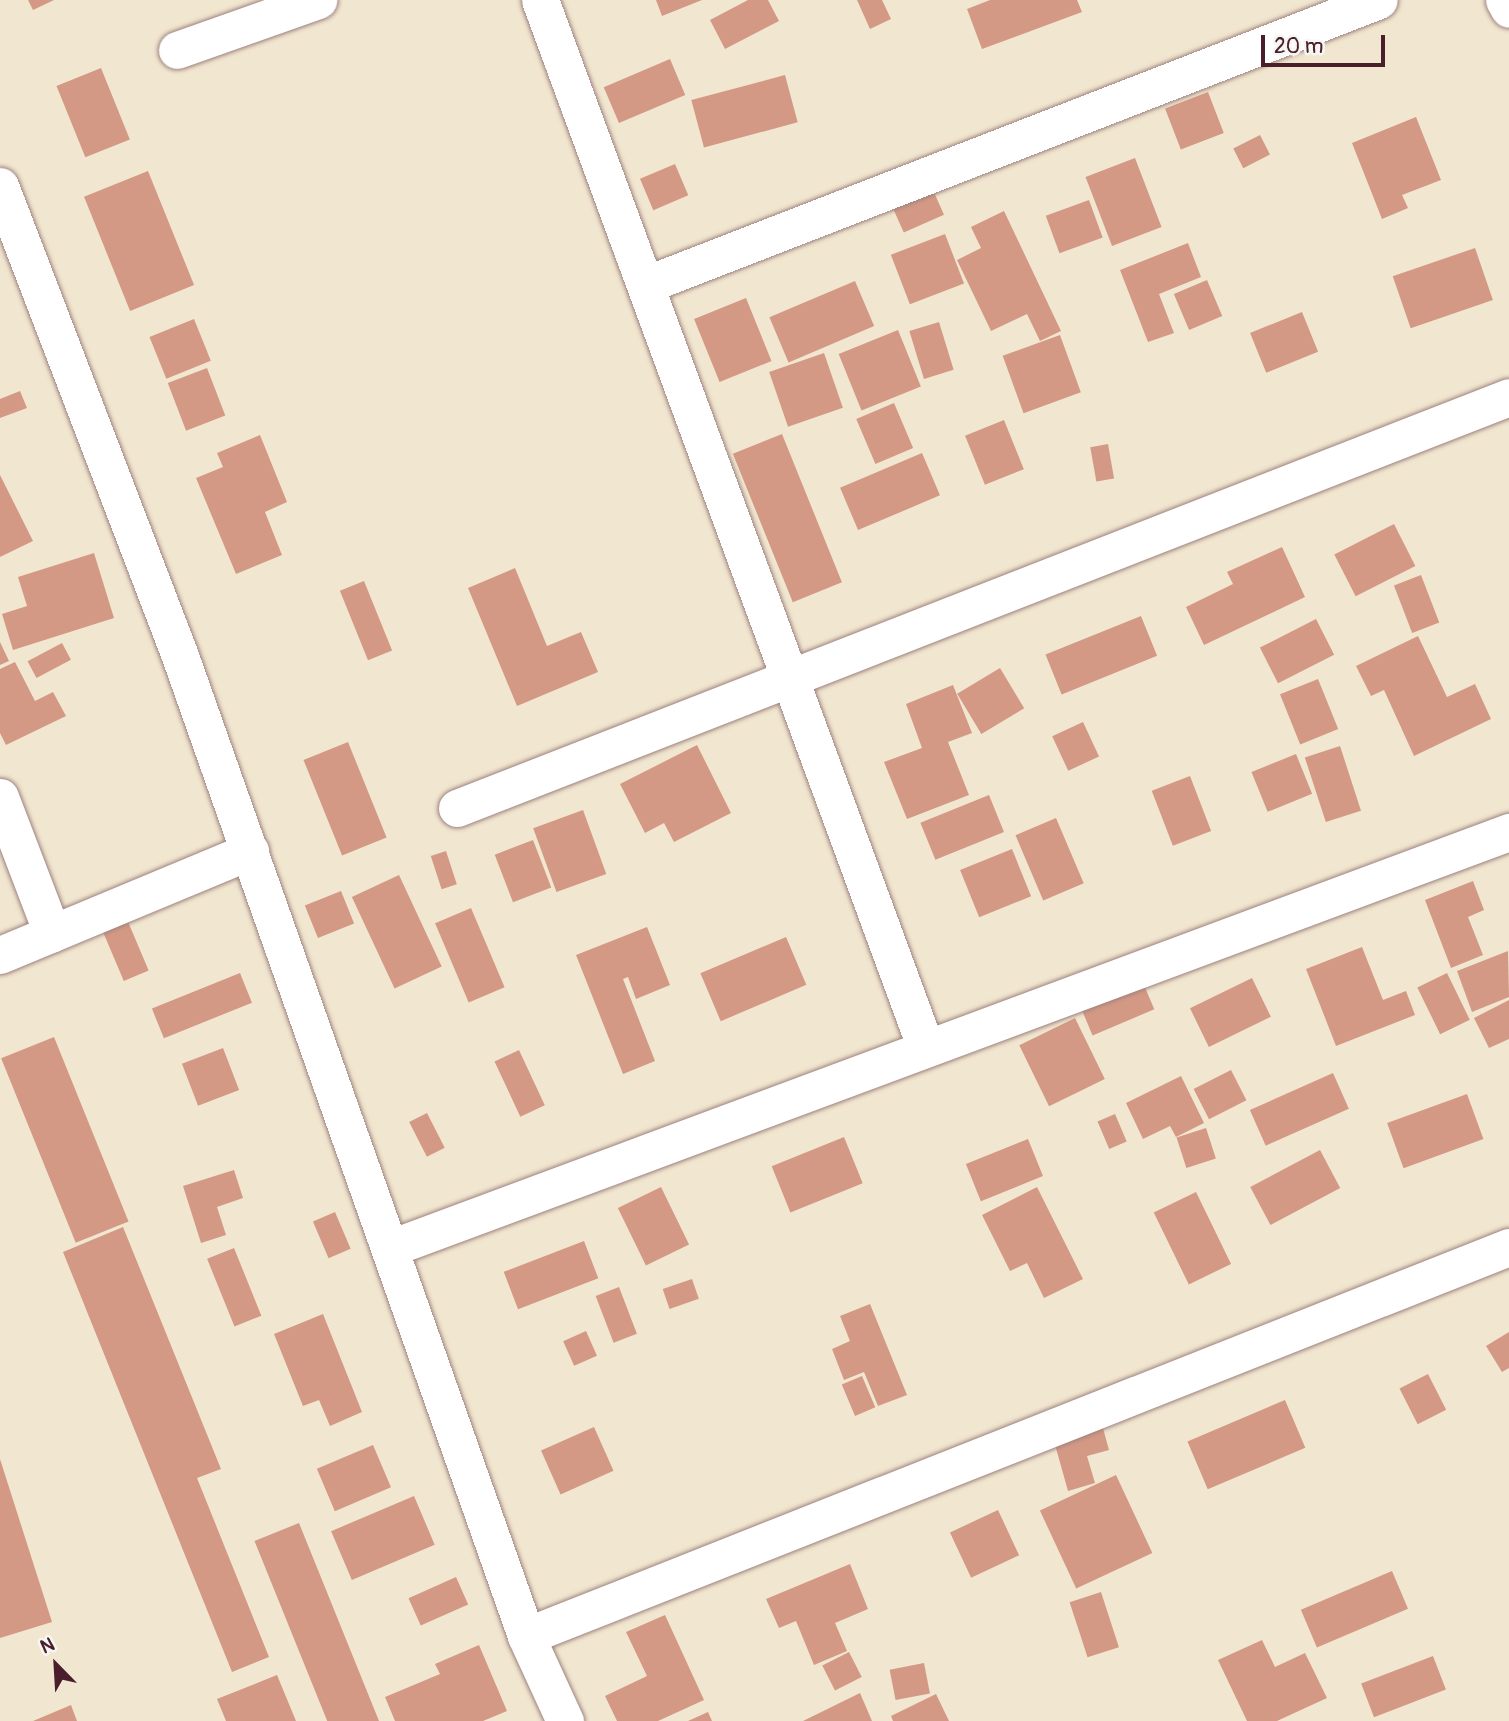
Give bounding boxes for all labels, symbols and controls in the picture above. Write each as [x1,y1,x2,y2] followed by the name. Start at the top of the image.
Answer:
[1264,21,1388,65] scale bar
[1274,33,1323,60] text: 20 m
[21,1630,91,1700] north arrow
[37,1632,58,1659] text: N

